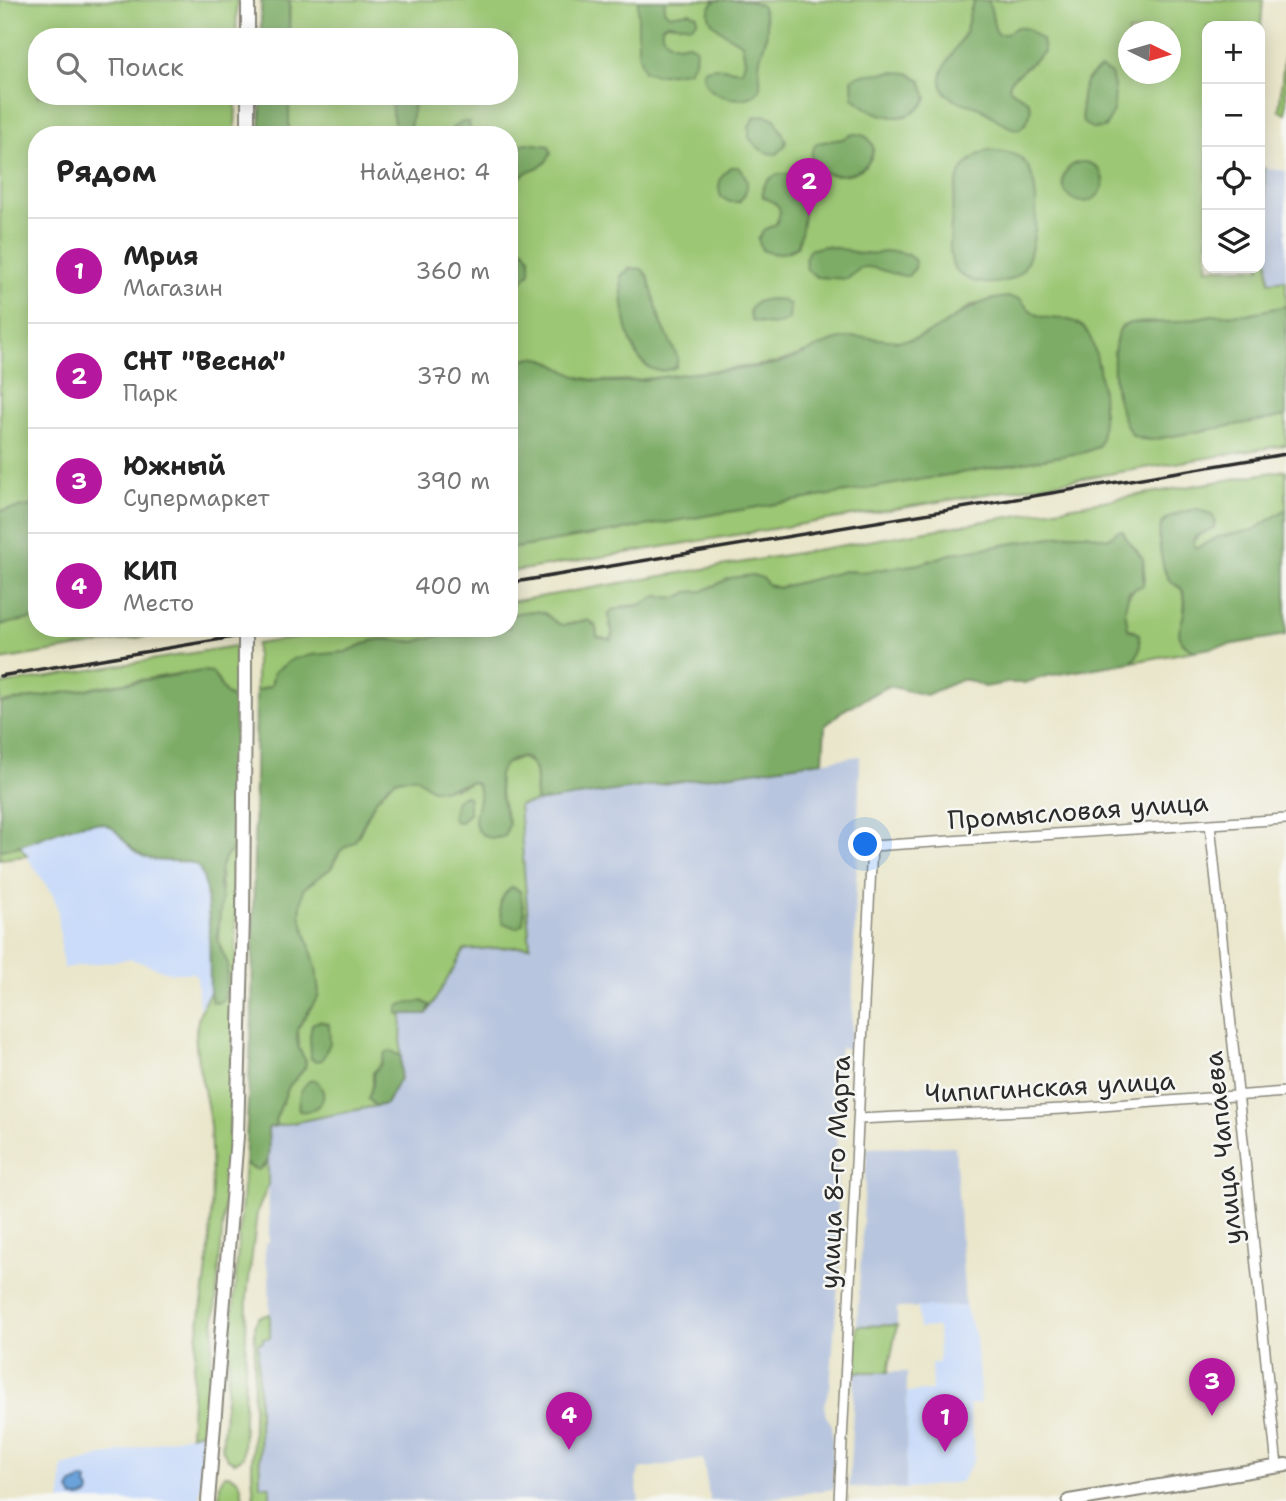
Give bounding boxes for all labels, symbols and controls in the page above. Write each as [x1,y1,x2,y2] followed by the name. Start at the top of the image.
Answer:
[1118,21,1181,84] north arrow
[1202,21,1265,273] map controls
[1202,21,1265,84] button: +
[28,28,518,105] search box
[52,48,90,86] icon: search
[108,49,184,84] text: Поиск
[1202,84,1265,147] button: −
[1202,147,1265,210] button: locate
[56,151,156,192] text: Рядом
[360,157,490,187] text: Найдено: 4
[786,158,832,216] pin: 2
[1202,210,1265,273] button: layers
[123,238,199,273] text: Мрия
[74,256,84,286] text: 1
[415,256,490,286] text: 360 m
[123,273,223,303] text: Магазин
[123,343,286,378] text: СНТ "Весна"
[71,361,87,391] text: 2
[417,361,490,391] text: 370 m
[123,378,178,408] text: Парк
[123,448,225,483] text: Южный
[71,466,87,496] text: 3
[416,466,490,496] text: 390 m
[123,483,270,513] text: Супермаркет
[123,553,178,588] text: КИП
[71,571,87,601] text: 4
[414,571,490,601] text: 400 m
[123,588,194,618] text: Место
[946,784,1210,837] street label: Промысловая улица
[848,827,882,861] your location
[1195,1050,1250,1247] street label: улица Чапаева
[811,1054,858,1290] street label: улица 8-го Марта
[924,1062,1176,1111] street label: Чипигинская улица
[1189,1358,1235,1416] pin: 3
[546,1392,592,1450] pin: 4
[922,1394,968,1452] pin: 1

